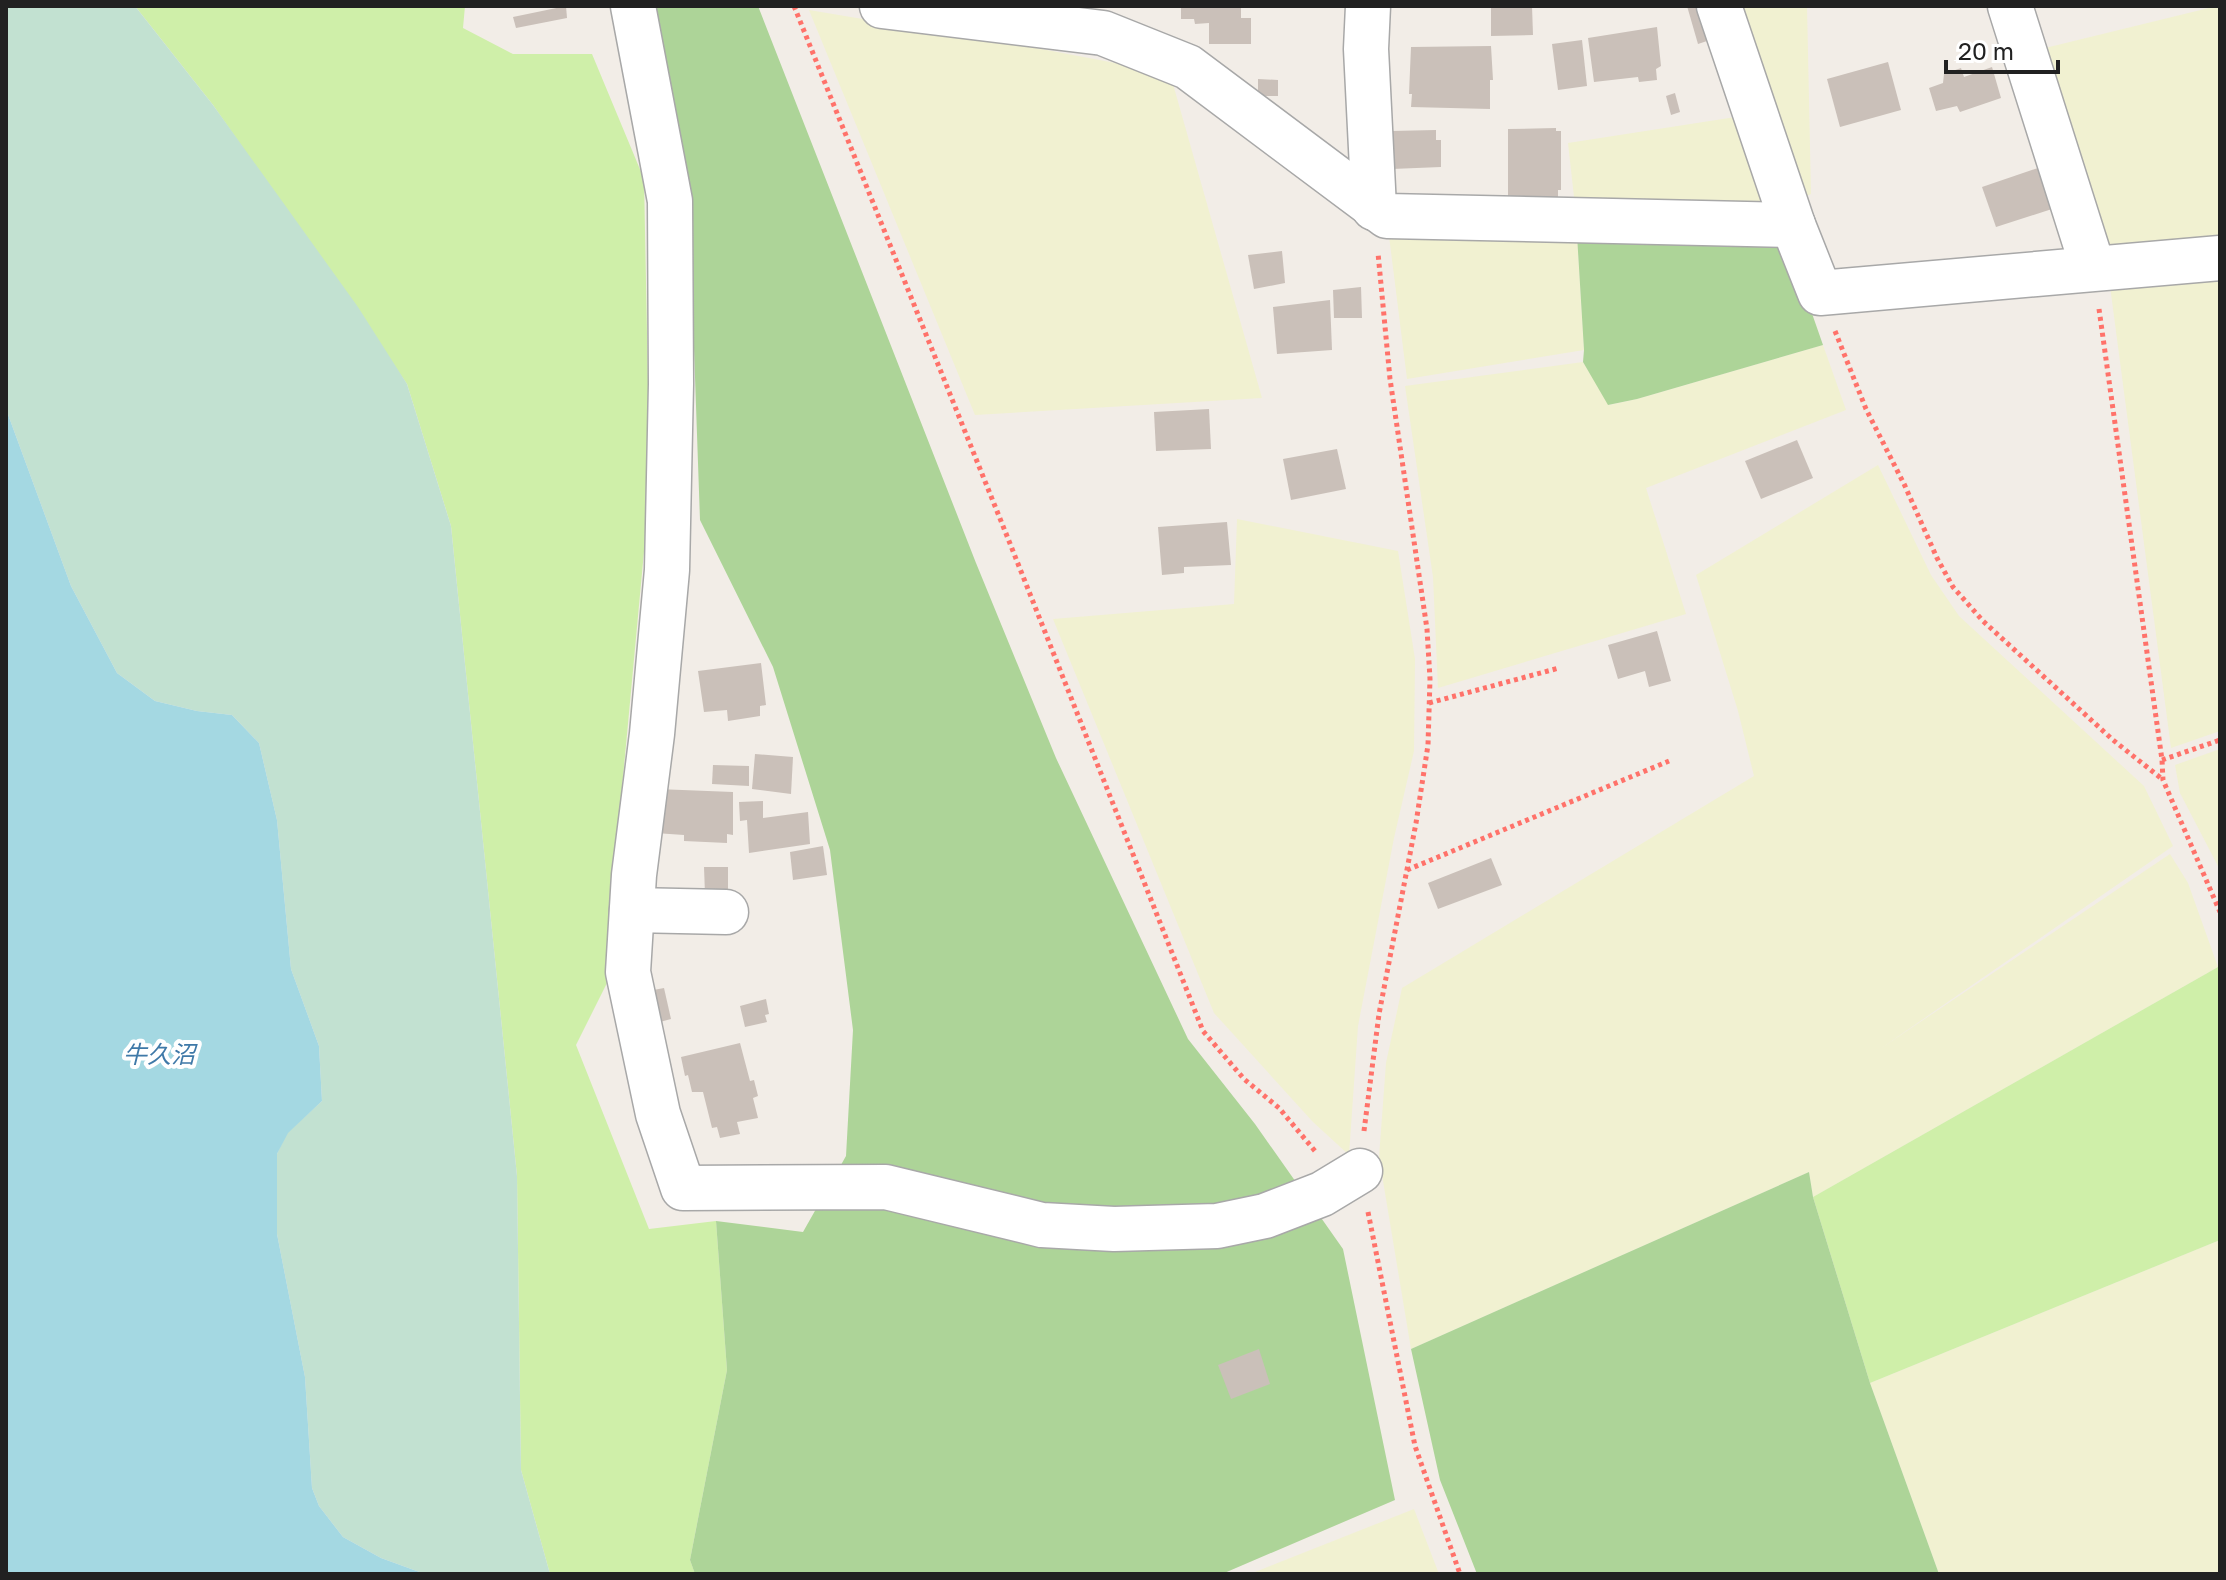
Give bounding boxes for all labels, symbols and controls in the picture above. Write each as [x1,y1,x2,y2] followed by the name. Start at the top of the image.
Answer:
[1946,24,2058,74] scale bar
[1958,36,2014,65] text: 20 m
[123,1039,198,1068] water label: 牛久沼

